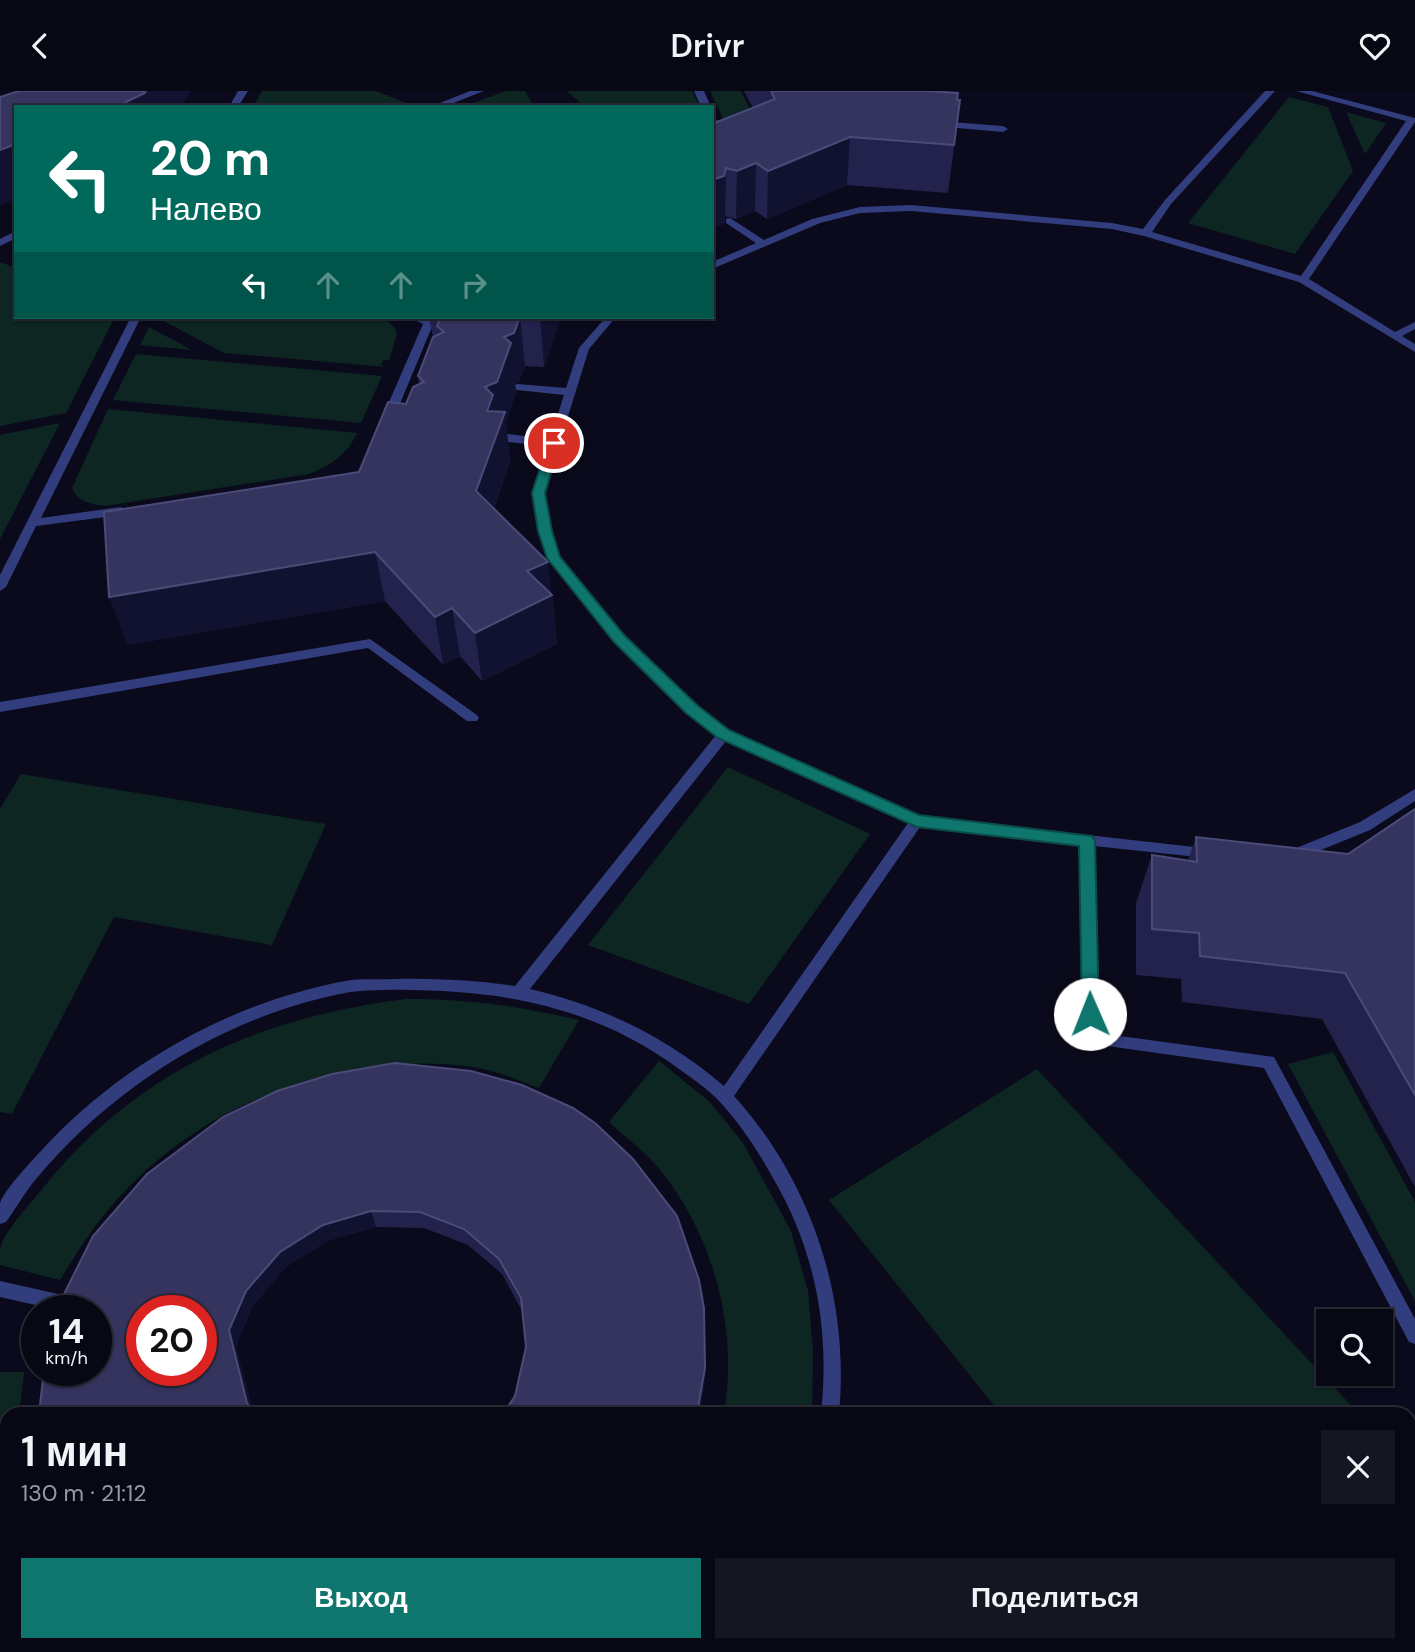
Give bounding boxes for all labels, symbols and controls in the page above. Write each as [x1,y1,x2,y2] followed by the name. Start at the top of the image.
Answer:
[670,25,745,67] text: Drivr
[21,27,59,65] icon: back
[1356,27,1394,65] icon: heart
[150,126,270,190] text: 20 m
[35,133,126,224] icon: left
[150,188,262,230] text: Налево
[236,266,274,304] icon: left
[309,266,347,304] icon: ahead
[382,266,420,304] icon: ahead
[455,266,493,304] icon: right
[524,413,584,473] pin
[535,424,573,462] icon: arrive
[1053,977,1127,1051] position arrow
[126,1295,217,1386] speed limit sign: 20
[49,1308,84,1354] text: 14
[1316,1309,1393,1386] map controls
[1316,1309,1393,1386] button: search
[45,1346,88,1370] text: km/h
[21,1424,128,1479] text: 1 мин
[1321,1430,1395,1504] button: close
[21,1478,146,1508] text: 130 m · 21:12
[21,1558,701,1638] button: Выход
[715,1558,1395,1638] button: Поделиться

